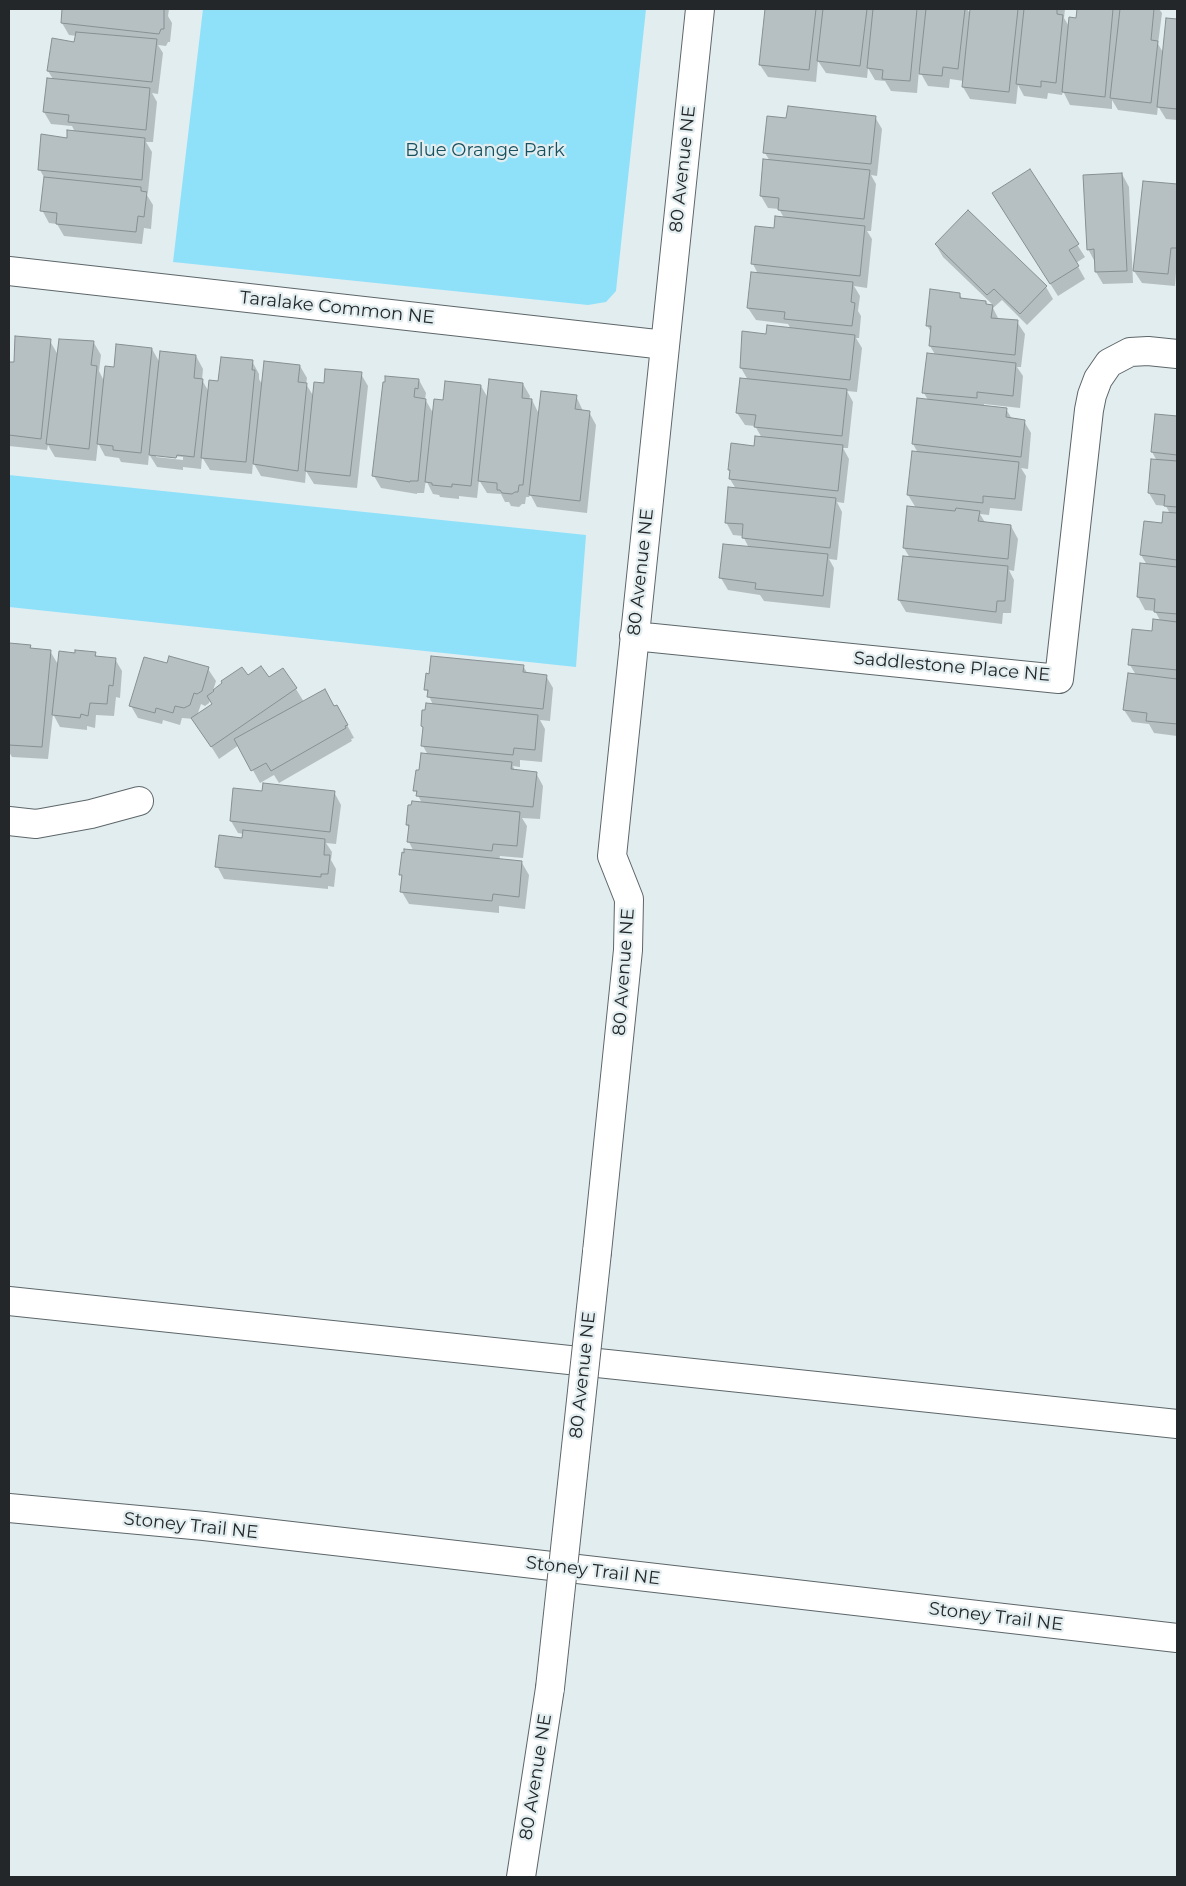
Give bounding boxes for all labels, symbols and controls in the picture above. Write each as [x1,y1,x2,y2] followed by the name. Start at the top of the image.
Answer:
[666,105,700,233] street label: 80 Avenue NE
[405,140,565,162] park label: Blue Orange Park
[239,287,435,329] street label: Taralake Common NE
[624,508,658,636] street label: 80 Avenue NE
[853,648,1051,686] street label: Saddlestone Place NE
[609,908,639,1036] street label: 80 Avenue NE
[566,1311,600,1439] street label: 80 Avenue NE
[123,1508,259,1544] street label: Stoney Trail NE
[525,1552,661,1590] street label: Stoney Trail NE
[928,1598,1064,1636] street label: Stoney Trail NE
[515,1712,557,1842] street label: 80 Avenue NE

